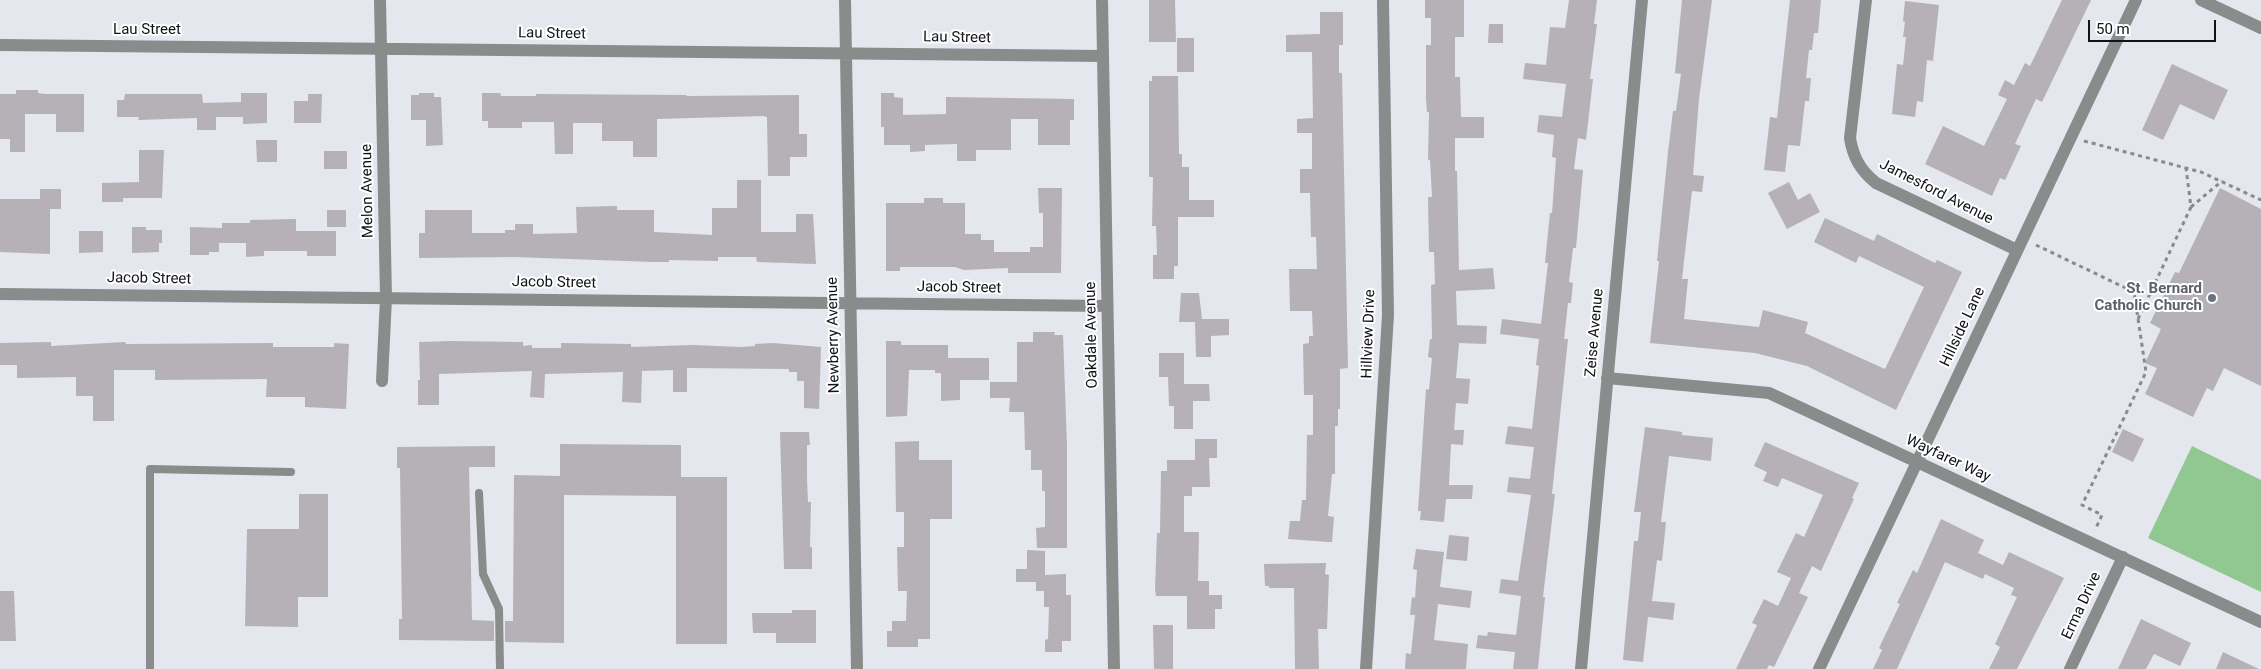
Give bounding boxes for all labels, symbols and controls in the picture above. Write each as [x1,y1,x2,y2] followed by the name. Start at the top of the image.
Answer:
[2091,10,2218,42] scale bar
[2096,20,2130,38] text: 50 m
[113,21,181,39] street label: Lau Street
[518,24,586,44] street label: Lau Street
[923,28,991,48] street label: Lau Street
[358,144,378,238] street label: Melon Avenue
[1876,156,1996,228] street label: Jamesford Avenue
[107,269,191,289] street label: Jacob Street
[512,273,596,293] street label: Jacob Street
[824,277,844,393] street label: Newberry Avenue
[917,278,1001,298] street label: Jacob Street
[2095,280,2202,315] place label: St. Bernard Catholic Church
[1082,281,1102,389] street label: Oakdale Avenue
[1937,284,1989,370] street label: Hillside Lane
[1582,288,1608,378] street label: Zeise Avenue
[1358,289,1380,379] street label: Hillview Drive
[2206,292,2218,304] marker: St. Bernard Catholic Church
[1903,431,1993,487] street label: Wayfarer Way
[2059,569,2105,643] street label: Erma Drive

